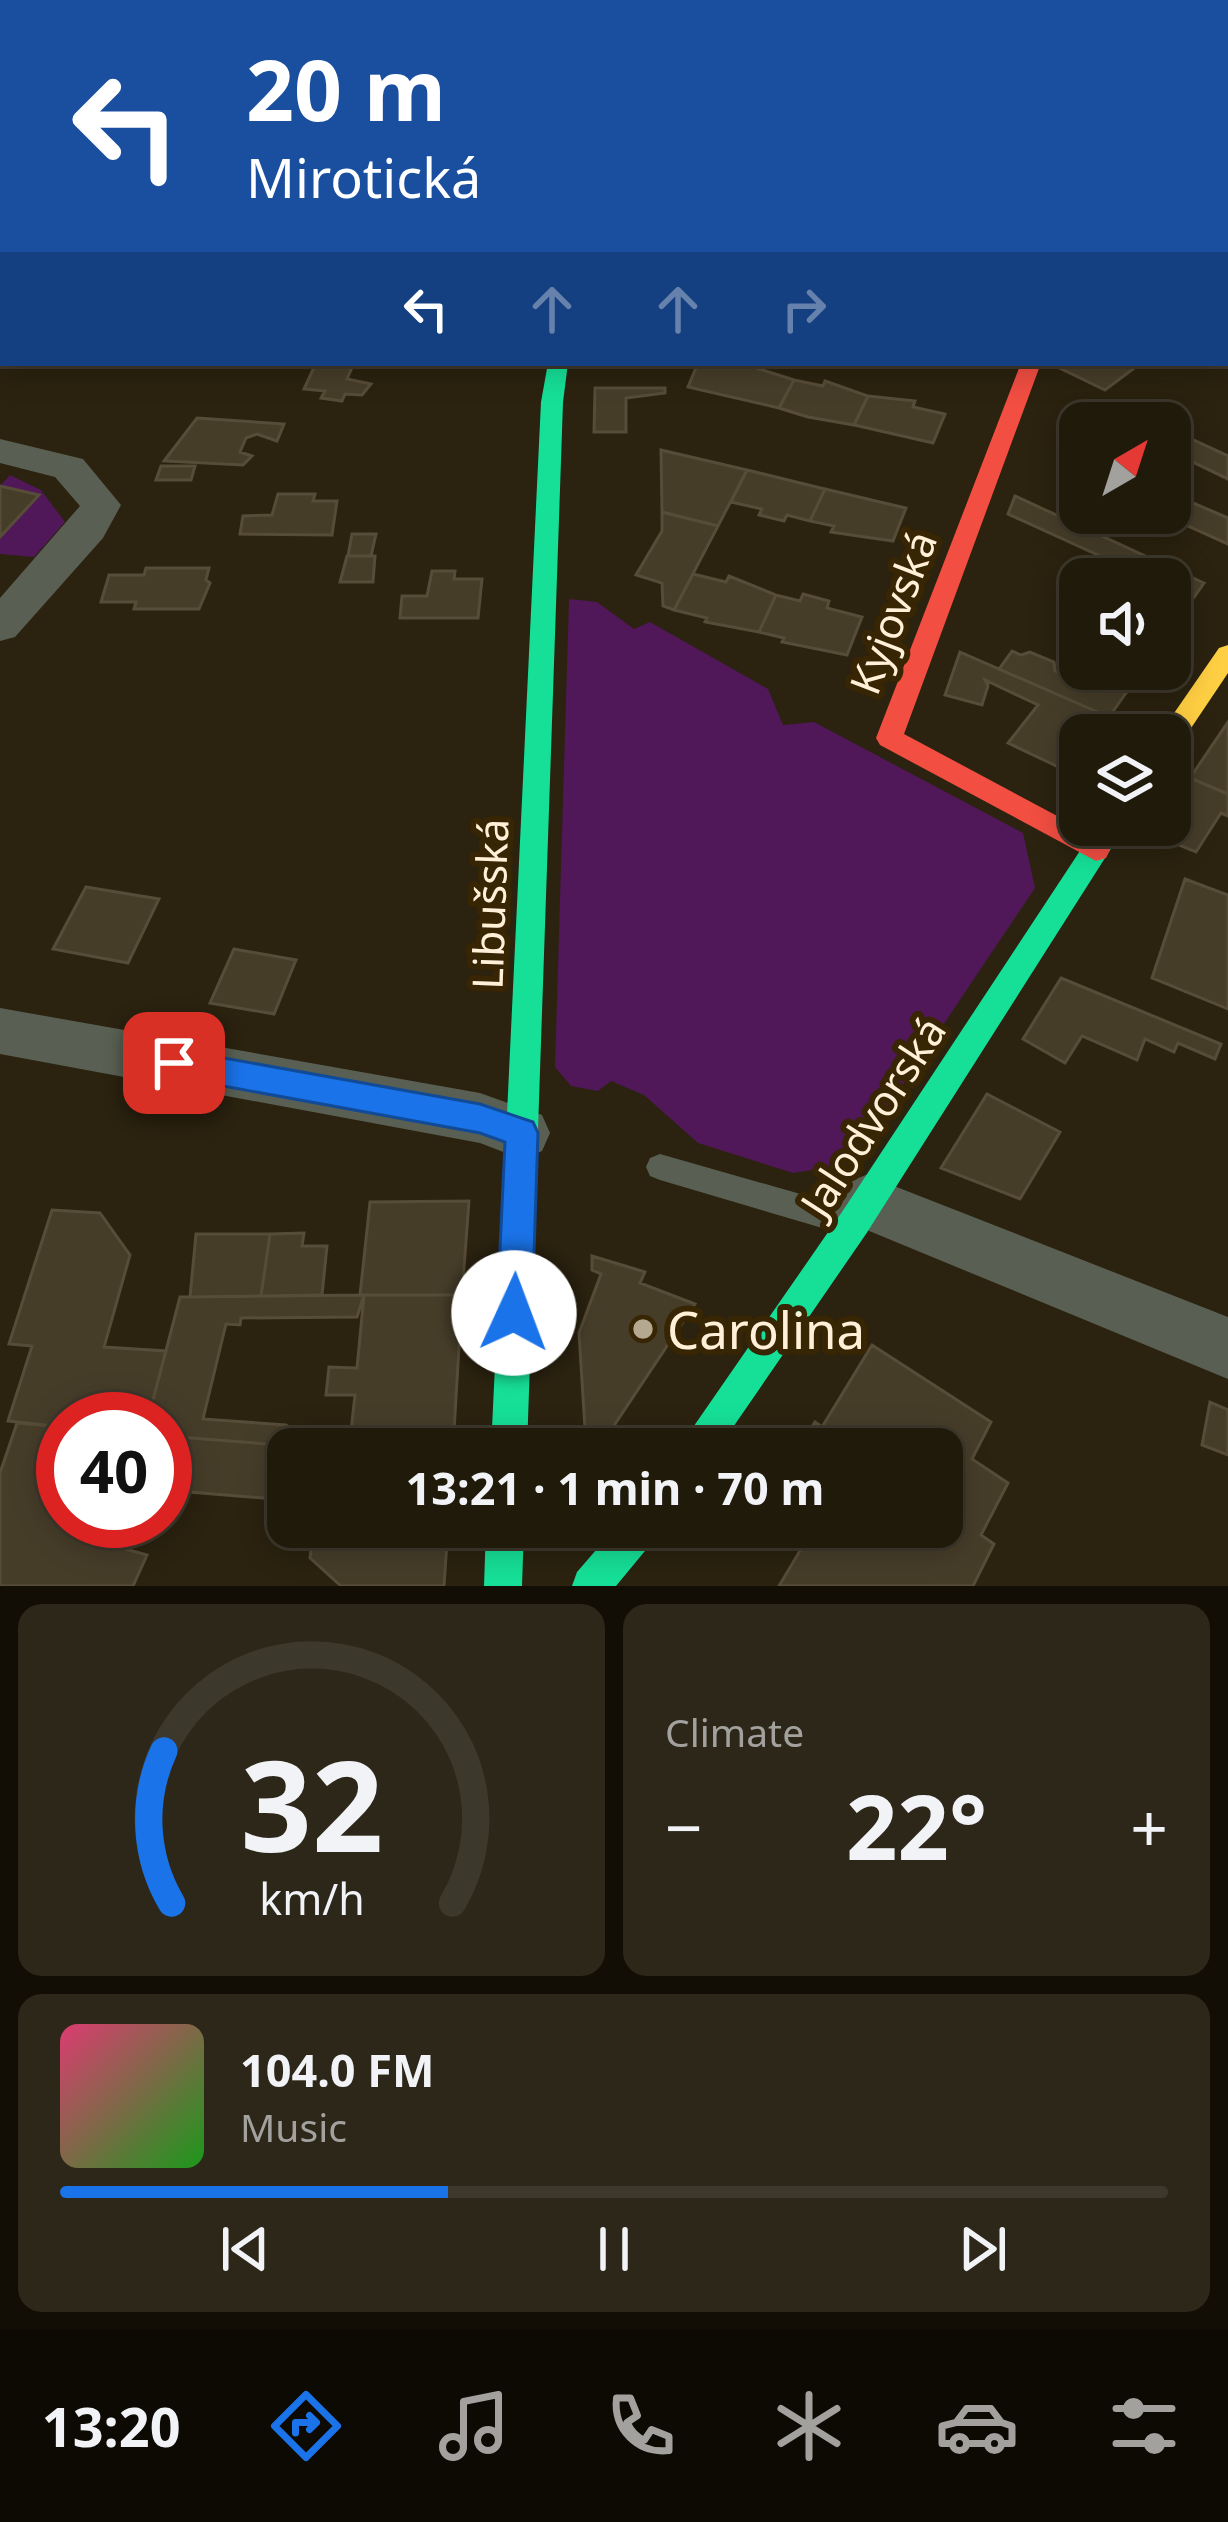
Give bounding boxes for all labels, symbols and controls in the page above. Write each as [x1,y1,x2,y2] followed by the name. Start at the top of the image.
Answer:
[246,31,446,146] text: 20 m
[48,48,204,204] icon: left
[246,140,481,214] text: Mirotická
[393,276,459,342] icon: left
[519,276,585,342] icon: ahead
[645,276,711,342] icon: ahead
[771,276,837,342] icon: right
[1059,402,1191,534] north arrow
[1059,402,1191,846] map controls
[835,522,949,702] street label: Kyjovská
[1059,558,1191,690] button: sound
[1059,714,1191,846] button: layers
[458,818,520,990] street label: Libušská
[784,1005,958,1230] street label: Jalodvorská
[123,1012,225,1114] pin
[141,1030,207,1096] icon: arrive
[451,1250,577,1376] position arrow
[667,1294,865,1364] place label: Carolina
[630,1316,656,1342] marker: Carolina
[36,1392,192,1548] speed limit sign: 40
[406,1457,824,1518] text: 13:21 · 1 min · 70 m
[665,1705,804,1758] text: Climate
[240,1719,383,1889] text: 32
[846,1764,987,1886] text: 22°
[665,1781,703,1871] text: −
[1130,1781,1168,1871] text: +
[259,1869,364,1928] text: km/h
[240,2039,434,2100] text: 104.0 FM
[240,2100,347,2153] text: Music
[212,2216,278,2282] icon: previous
[581,2216,647,2282] icon: pause
[950,2216,1016,2282] icon: next
[264,2384,348,2468] icon: directions
[432,2384,516,2468] icon: music
[599,2384,683,2468] icon: phone
[767,2384,851,2468] icon: climate
[935,2384,1019,2468] icon: car
[1102,2384,1186,2468] icon: filters
[42,2389,181,2463] text: 13:20

